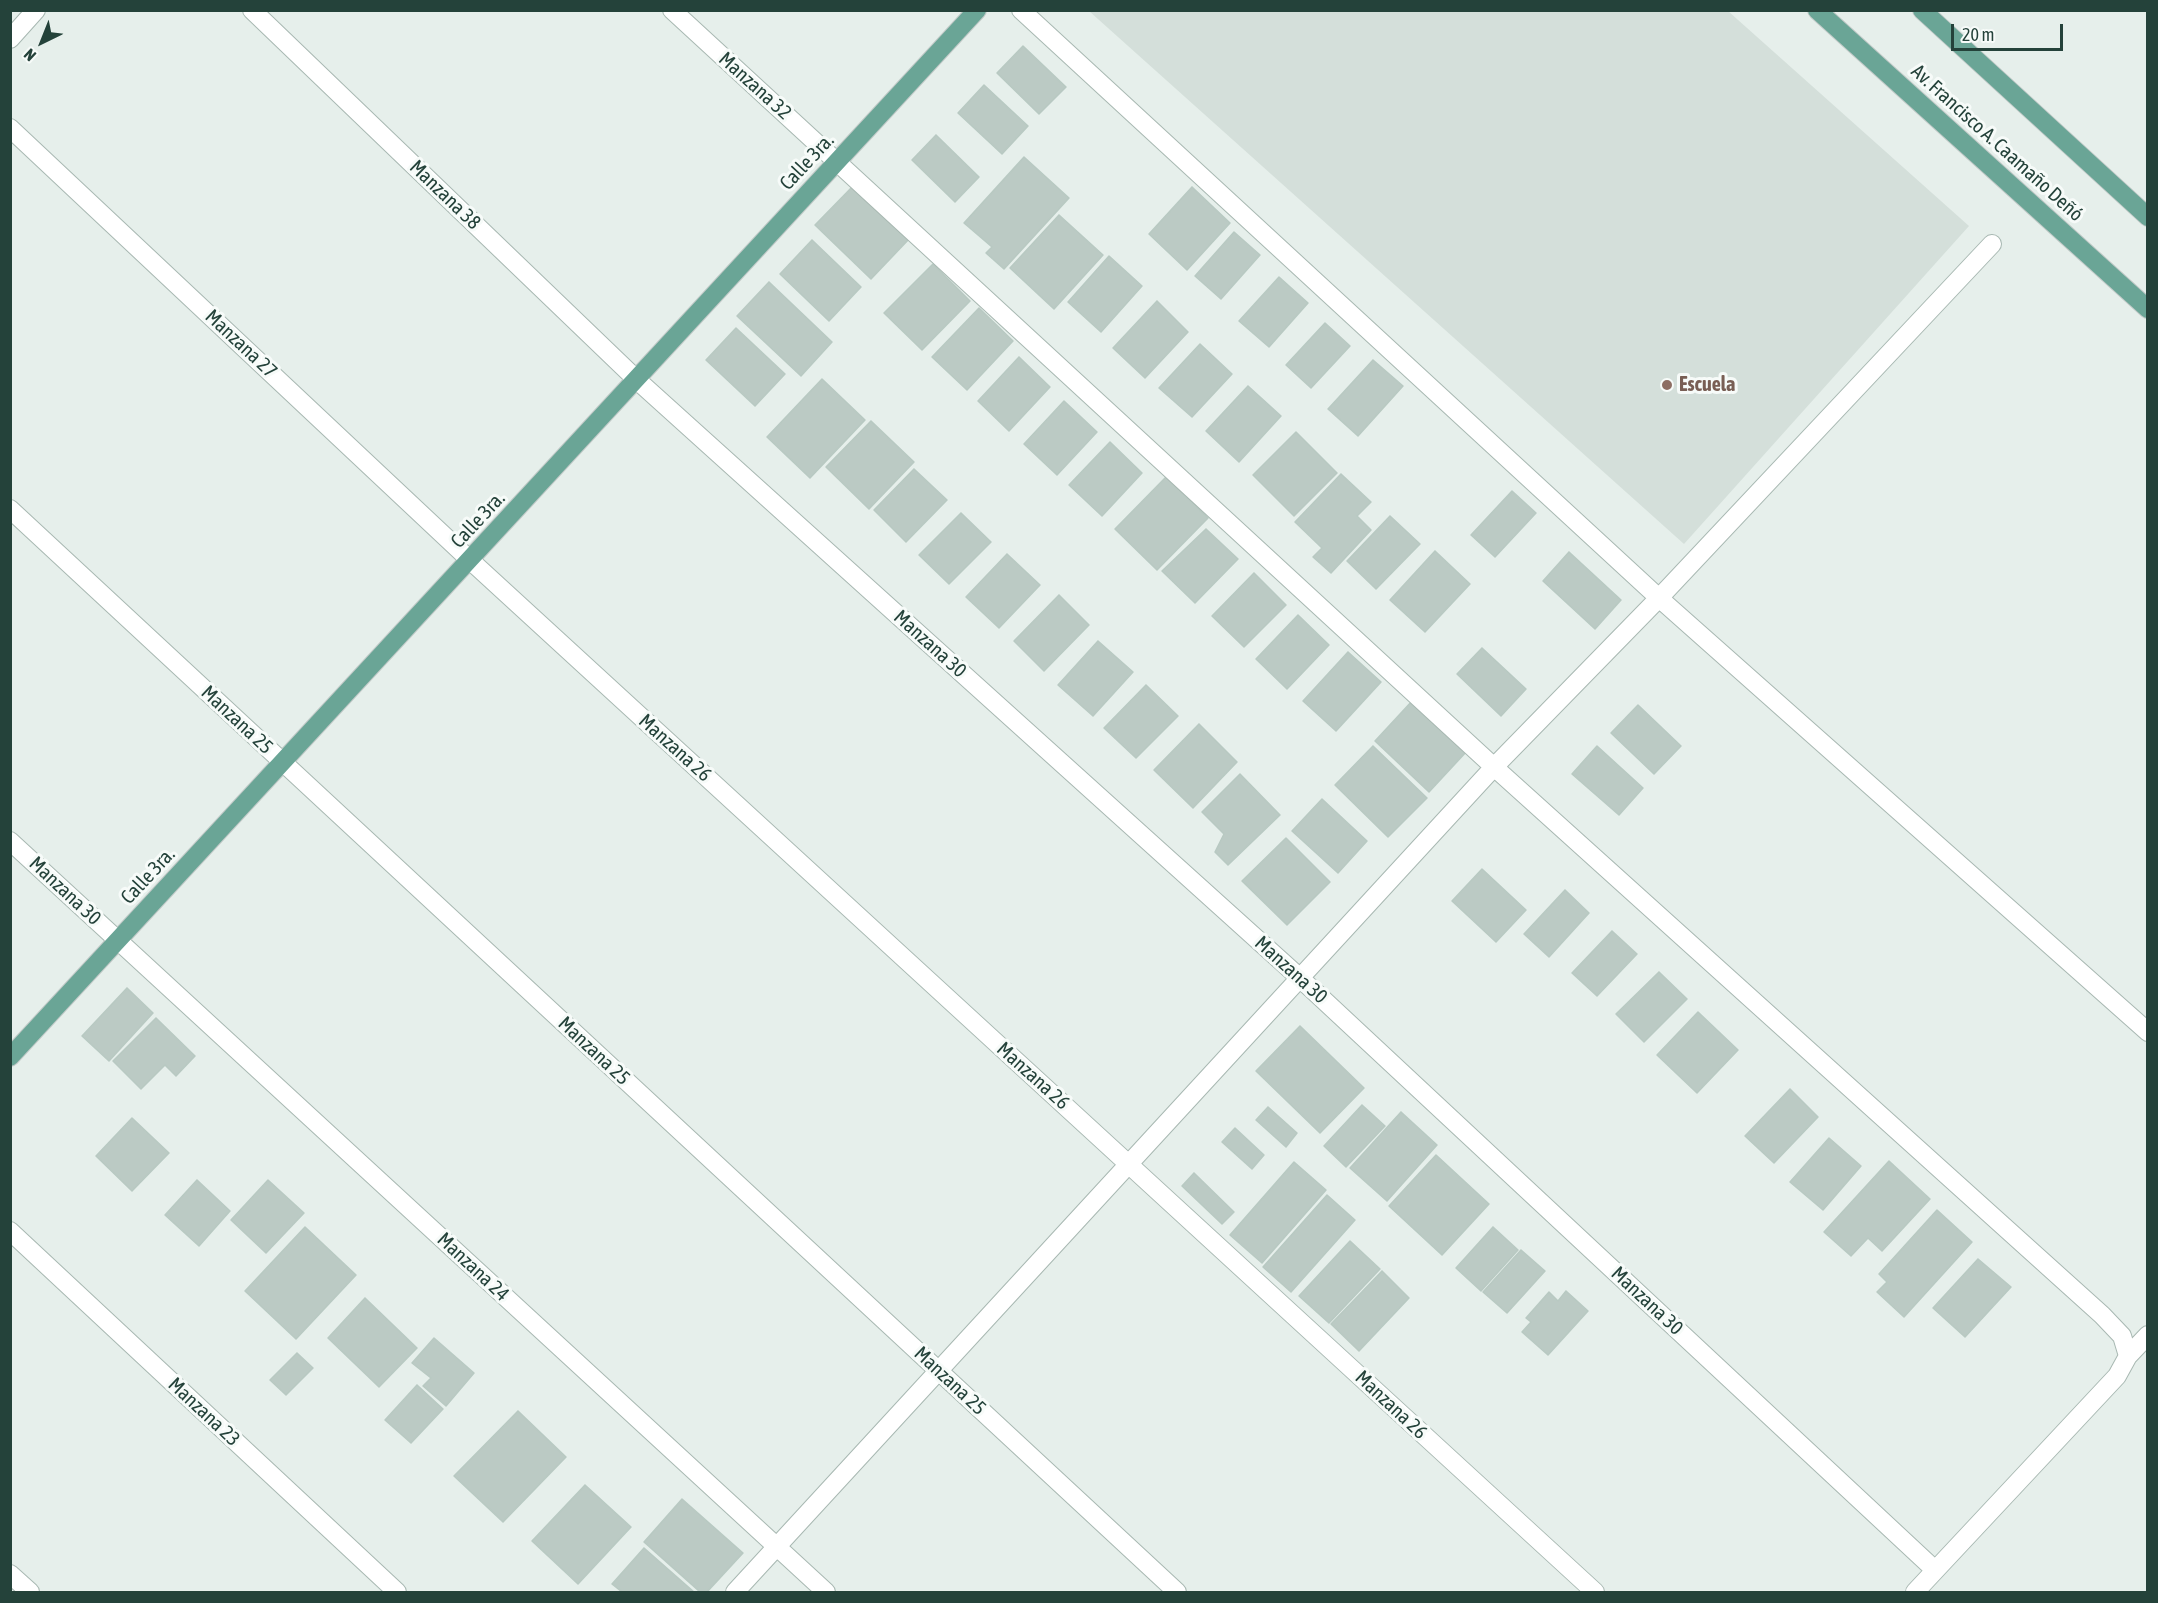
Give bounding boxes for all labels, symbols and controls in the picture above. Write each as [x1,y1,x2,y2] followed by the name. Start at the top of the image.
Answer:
[12,12,72,72] north arrow
[1954,12,2066,50] scale bar
[1962,24,1994,45] text: 20 m
[20,45,39,65] text: N
[714,47,796,125] street label: Manzana 32
[1906,59,2088,227] street label: Av. Francisco A. Caamaño Deñó
[775,129,839,195] street label: Calle 3ra.
[404,155,486,235] street label: Manzana 38
[200,305,282,383] street label: Manzana 27
[1679,373,1735,397] place label: Escuela
[1660,378,1674,392] marker: Escuela
[446,487,510,553] street label: Calle 3ra.
[889,605,971,683] street label: Manzana 30
[196,681,278,759] street label: Manzana 25
[634,709,716,787] street label: Manzana 26
[116,843,180,909] street label: Calle 3ra.
[24,852,106,930] street label: Manzana 30
[1250,931,1332,1009] street label: Manzana 30
[553,1012,635,1090] street label: Manzana 25
[992,1037,1074,1115] street label: Manzana 26
[432,1228,514,1306] street label: Manzana 24
[1606,1262,1688,1340] street label: Manzana 30
[909,1342,991,1420] street label: Manzana 25
[1350,1366,1432,1444] street label: Manzana 26
[163,1373,245,1451] street label: Manzana 23

